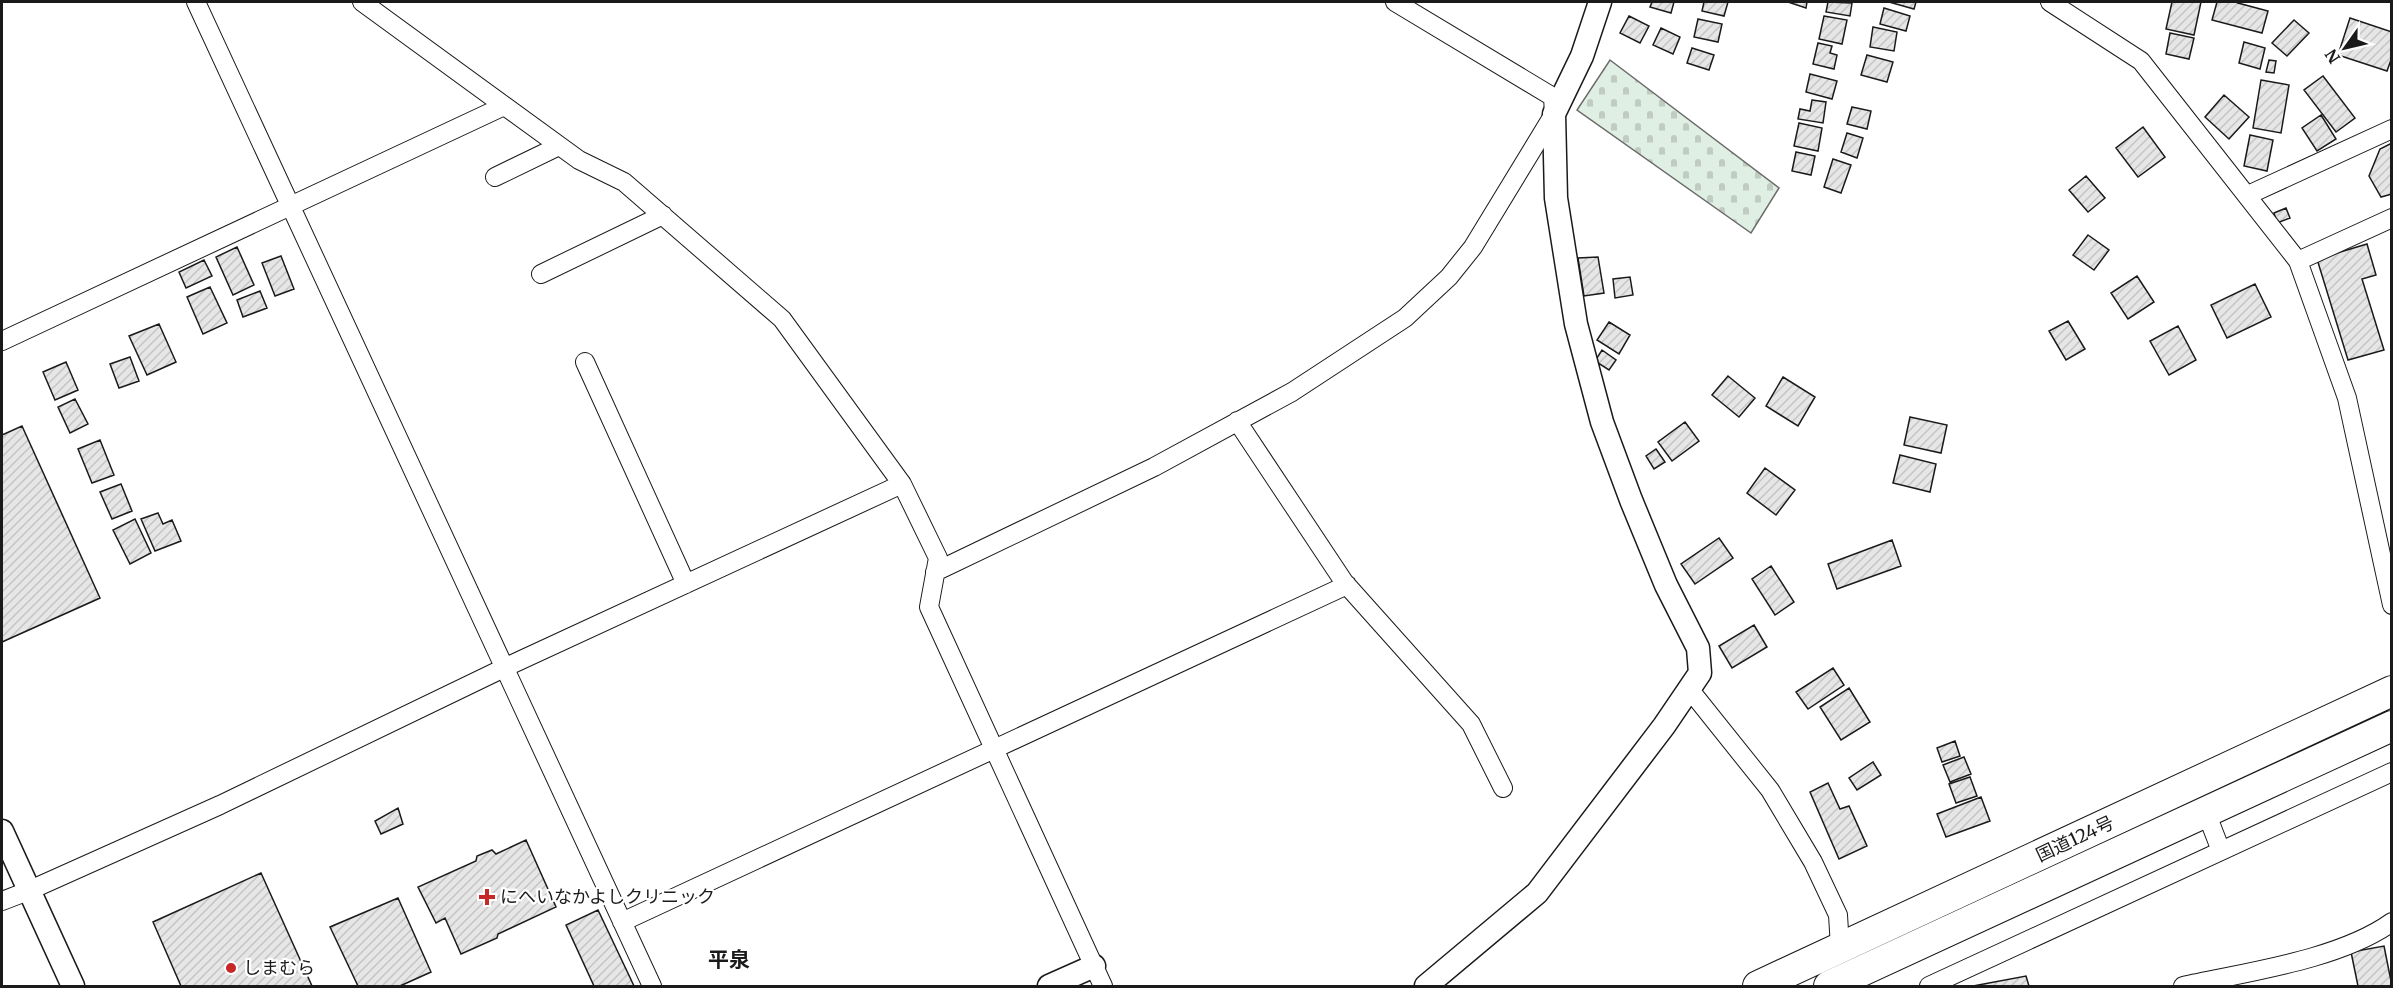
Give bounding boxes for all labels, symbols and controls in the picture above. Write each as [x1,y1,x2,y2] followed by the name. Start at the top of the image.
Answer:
[2315,18,2375,78] north arrow
[2321,45,2344,67] text: N
[2032,811,2117,867] street label: 国道124号
[500,885,715,908] place label: にへいなかよしクリニック
[478,888,496,906] marker: にへいなかよしクリニック
[708,946,750,973] district label: 平泉
[243,956,315,979] place label: しまむら
[224,961,238,975] marker: しまむら

